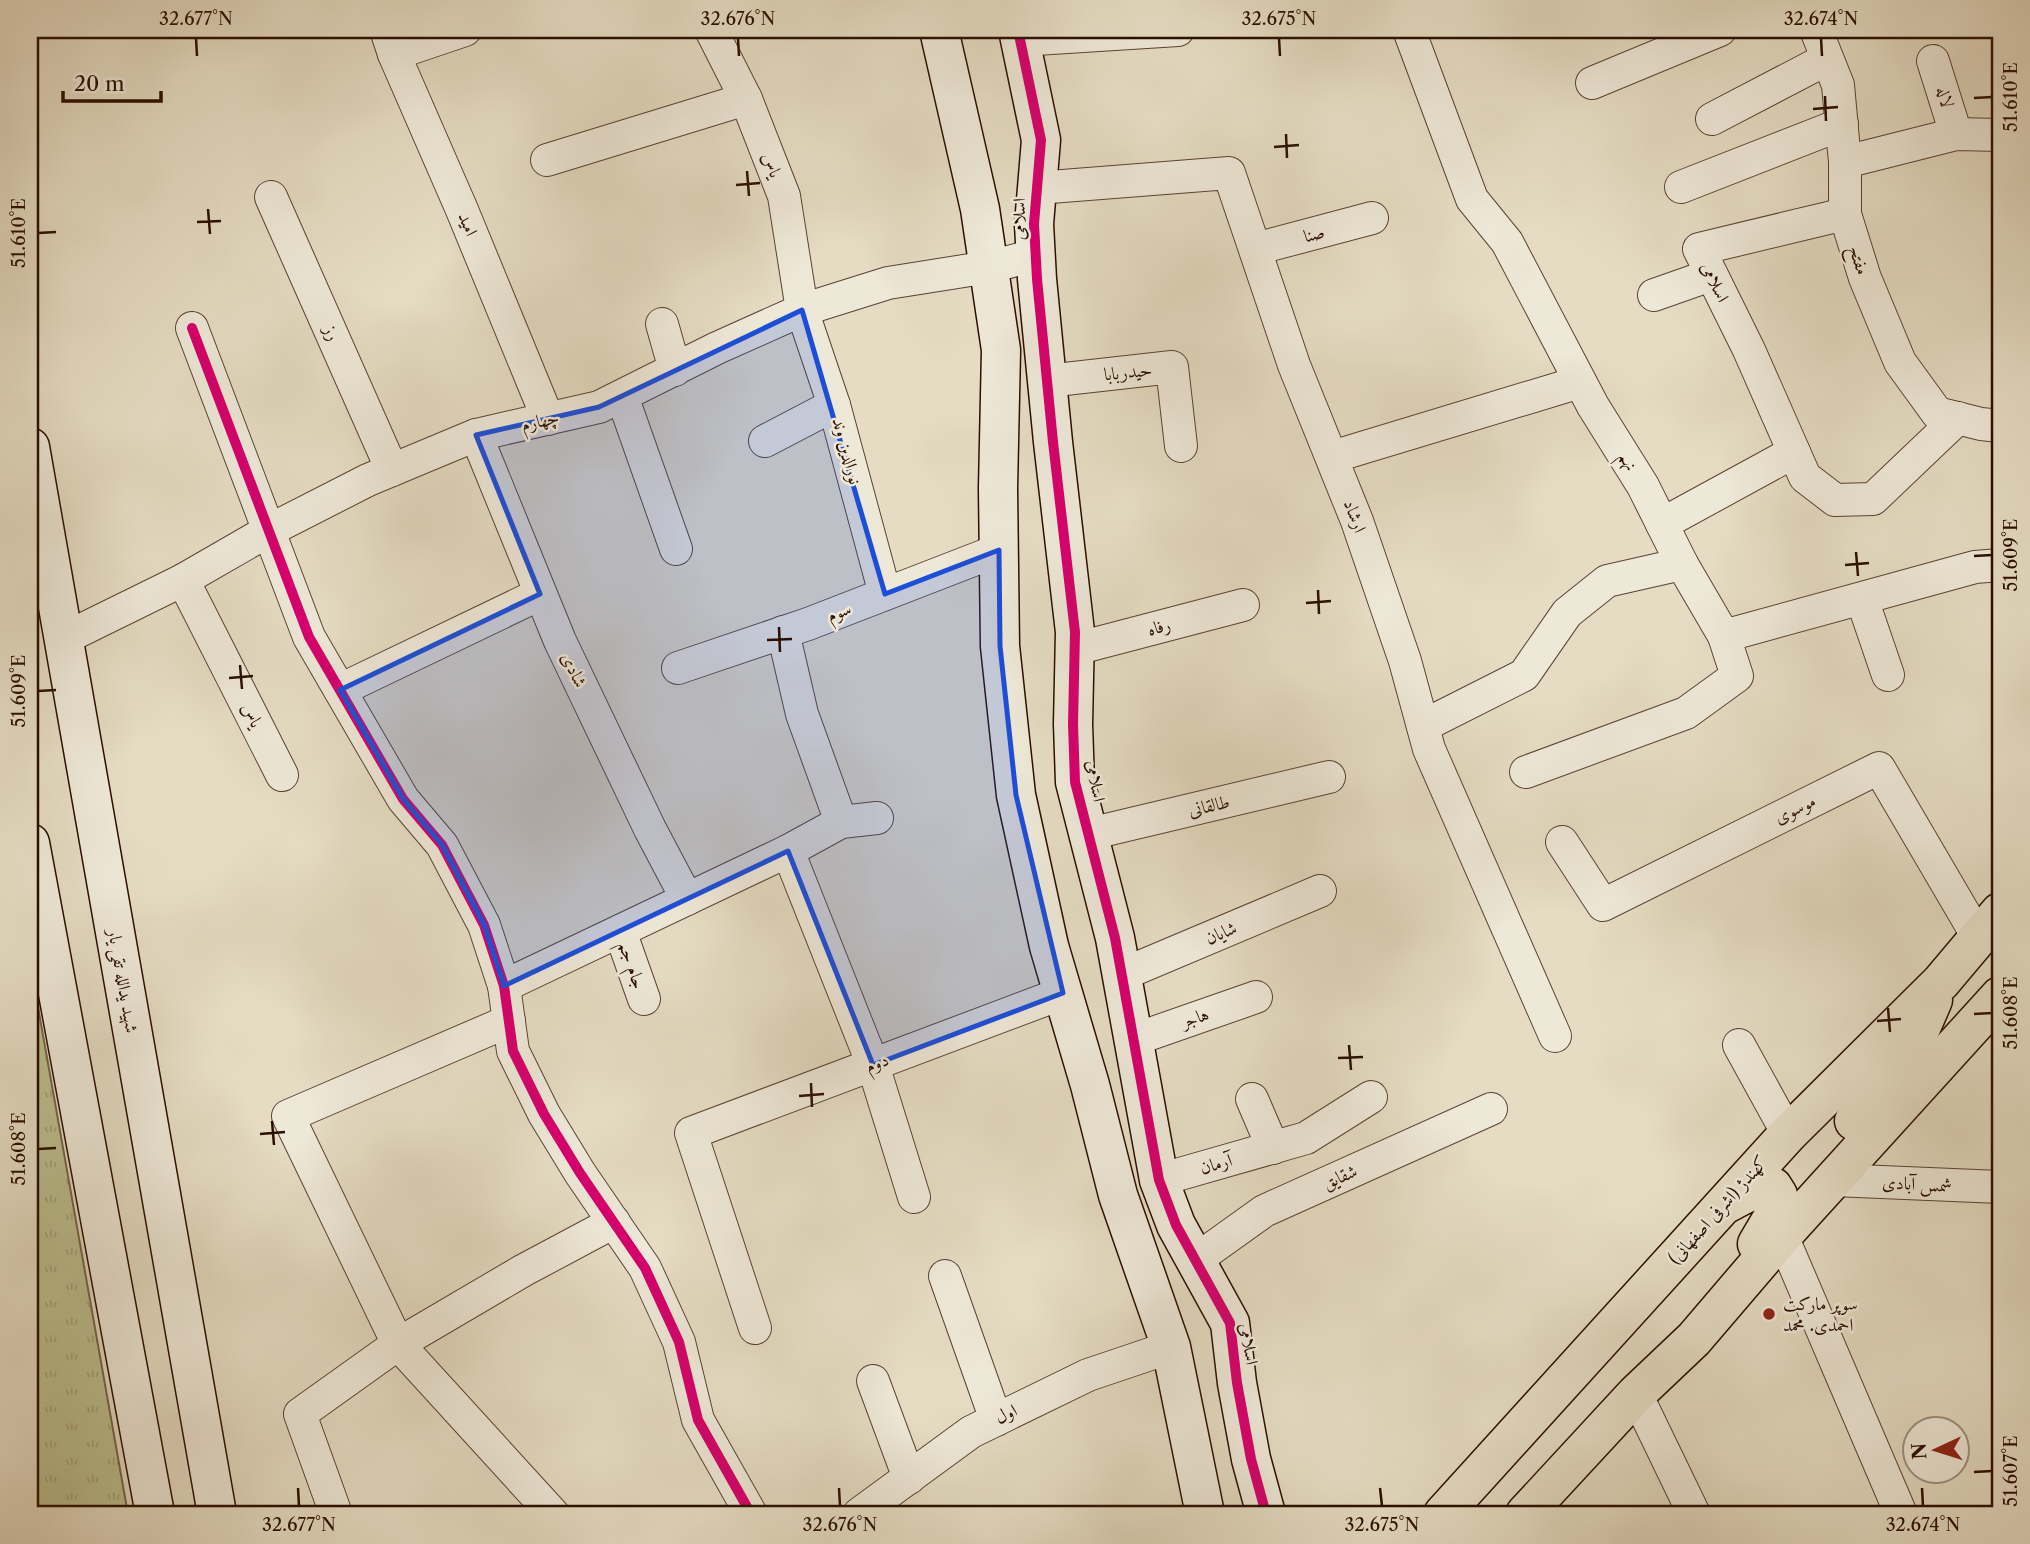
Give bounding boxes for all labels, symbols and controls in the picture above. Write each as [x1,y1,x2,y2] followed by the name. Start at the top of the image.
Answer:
[159,8,233,30] text: 32.677°N
[701,8,776,30] text: 32.676°N
[1242,8,1317,30] text: 32.675°N
[1784,8,1859,30] text: 32.674°N
[63,60,161,104] scale bar
[2000,62,2022,132] text: 51.610°E
[74,71,125,96] text: 20 m
[1931,84,1959,110] street label: لاله
[757,149,787,182] street label: یاس
[8,198,30,268] text: 51.610°E
[1008,198,1030,240] street label: اسلامی
[453,209,483,239] street label: امید
[1301,221,1327,247] street label: صنا
[1839,242,1874,279] street label: مفتح
[1696,258,1734,306] street label: اسلامی
[318,320,345,344] street label: رز
[1103,359,1153,385] street label: حیدربابا
[519,406,562,441] street label: چهارم
[828,415,866,487] street label: نورالدین وند
[1609,447,1642,478] street label: نهم
[1339,496,1371,536] street label: ارشاد
[2000,519,2022,591] text: 51.609°E
[824,597,856,631] street label: سوم
[1145,613,1173,641] street label: رفاه
[556,649,592,691] street label: شادی
[8,655,30,727] text: 51.609°E
[236,699,268,733] street label: یاس
[1082,758,1110,804] street label: اسلامی
[1771,790,1819,828] street label: موسوی
[1186,791,1232,821] street label: طالقانی
[1202,917,1240,949] street label: شایان
[101,925,143,1035] street label: شهید یدالله تقی یار
[608,938,650,994] street label: جام جم
[2000,976,2022,1050] text: 51.608°E
[1176,1003,1212,1034] street label: هاجر
[862,1049,894,1082] street label: دوم
[8,1112,30,1186] text: 51.608°E
[1197,1148,1237,1179] street label: آرمان
[1663,1151,1773,1270] street label: کهندژ (اشرفی اصفهانی)
[1319,1160,1361,1194] street label: شقایق
[1881,1171,1953,1198] street label: شمس آبادی
[1783,1293,1858,1336] place label: سوپر مارکت احمدی. محمد
[1761,1306,1777,1322] marker: سوپر مارکت احمدی. محمد
[1235,1321,1263,1367] street label: اسلامی
[991,1399,1021,1429] street label: اول
[1900,1414,1970,1484] north arrow
[2000,1435,2022,1507] text: 51.607°E
[1907,1442,1932,1460] text: N
[262,1514,336,1536] text: 32.677°N
[803,1514,878,1536] text: 32.676°N
[1345,1514,1420,1536] text: 32.675°N
[1886,1514,1961,1536] text: 32.674°N

